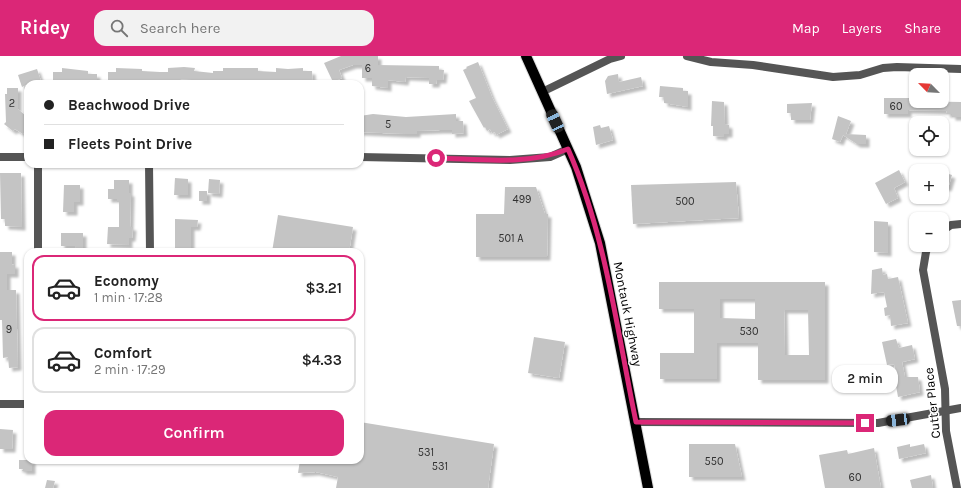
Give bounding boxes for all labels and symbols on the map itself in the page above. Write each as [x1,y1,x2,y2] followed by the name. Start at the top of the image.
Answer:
[365,62,371,75] house number: 6
[909,68,949,108] north arrow
[9,97,15,110] house number: 2
[890,100,902,113] house number: 60
[544,108,566,134] car
[385,118,391,131] house number: 5
[427,149,445,167] route start
[513,193,531,206] house number: 499
[675,195,695,208] house number: 500
[498,232,524,245] house number: 501 A
[610,260,646,368] street label: Montauk Highway
[6,323,12,336] house number: 9
[739,325,759,338] house number: 530
[832,365,898,393] callout: 2 min
[921,366,943,439] street label: Cutter Place
[885,413,911,427] car
[856,414,874,432] route end
[418,446,434,459] house number: 531
[705,455,723,468] house number: 550
[432,460,448,473] house number: 531
[849,471,861,484] house number: 60

